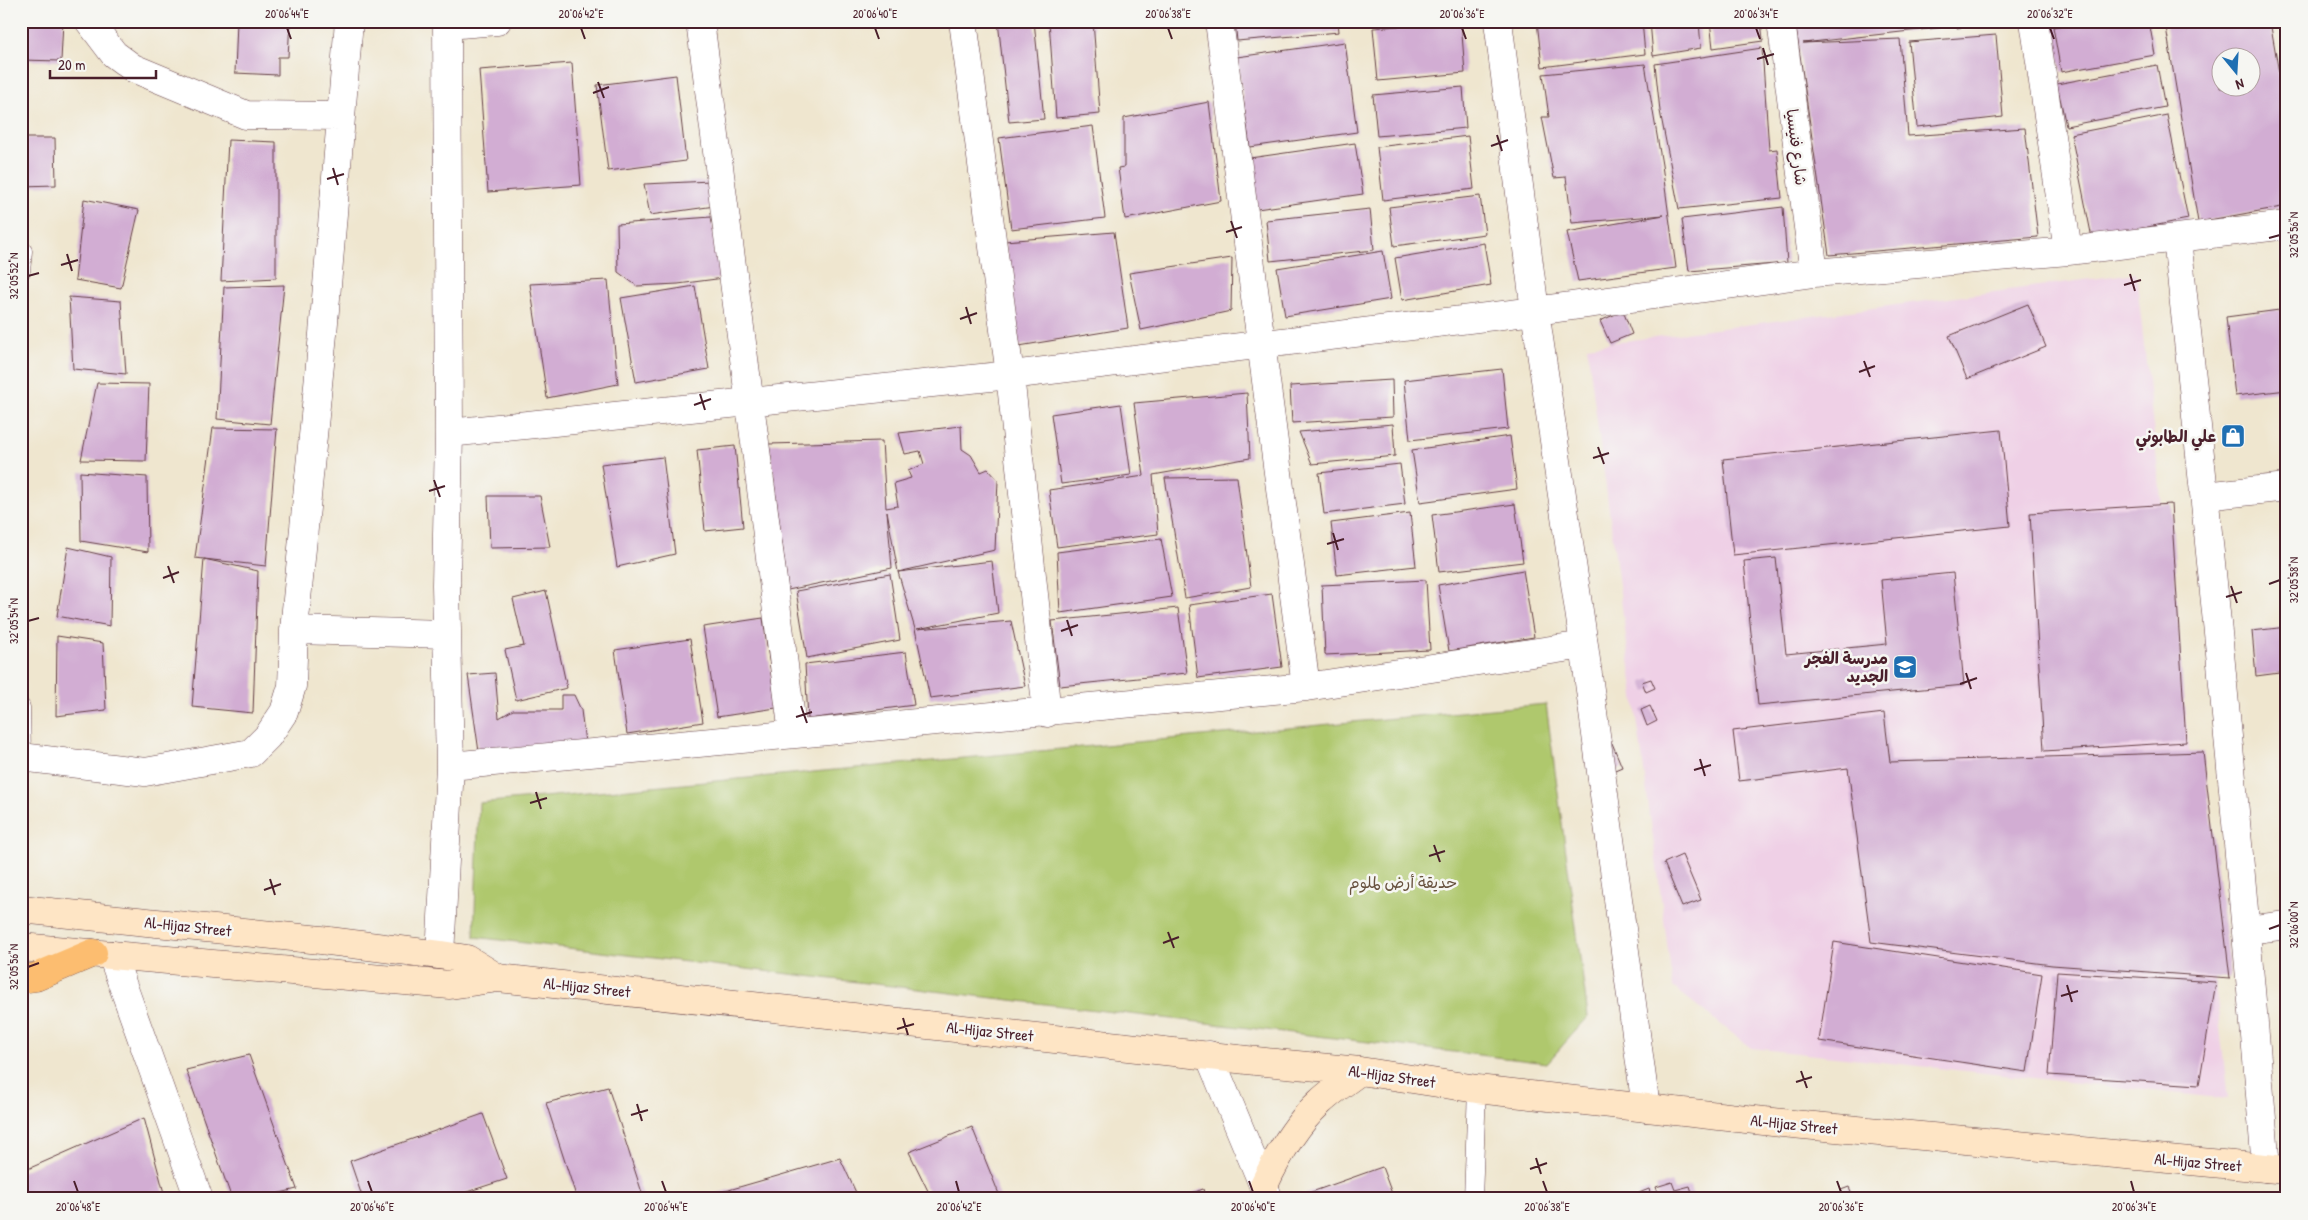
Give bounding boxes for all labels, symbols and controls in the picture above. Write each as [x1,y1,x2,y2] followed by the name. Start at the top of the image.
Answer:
[265,5,310,22] text: 20°06'44"E
[559,5,604,22] text: 20°06'42"E
[853,5,898,22] text: 20°06'40"E
[1145,5,1191,22] text: 20°06'38"E
[1439,5,1485,22] text: 20°06'36"E
[1734,5,1779,22] text: 20°06'34"E
[2027,5,2074,22] text: 20°06'32"E
[50,48,156,80] scale bar
[2210,48,2260,98] north arrow
[58,54,85,75] text: 20 m
[2233,75,2247,95] text: N
[1780,107,1813,187] street label: شارع فنيسيا
[2285,212,2302,258] text: 32°05'56"N
[5,253,22,299] text: 32°05'52"N
[2220,423,2246,449] shop icon: علي الطابوني
[2136,425,2216,451] place label: علي الطابوني
[2285,557,2302,603] text: 32°05'58"N
[5,598,22,644] text: 32°05'54"N
[1803,647,1888,687] place label: مدرسة الفجر الجديد
[1892,654,1918,680] school or university icon: مدرسة الفجر الجديد
[1349,871,1457,895] park label: حديقة أرض لملوم
[2285,902,2302,948] text: 32°06'00"N
[143,910,233,942] street label: Al-Hijaz Street
[5,944,22,990] text: 32°05'56"N
[542,971,632,1003] street label: Al-Hijaz Street
[945,1015,1035,1047] street label: Al-Hijaz Street
[1347,1059,1437,1093] street label: Al-Hijaz Street
[1749,1108,1839,1140] street label: Al-Hijaz Street
[2153,1147,2243,1177] street label: Al-Hijaz Street
[56,1198,101,1215] text: 20°06'48"E
[350,1198,395,1215] text: 20°06'46"E
[644,1198,689,1215] text: 20°06'44"E
[937,1198,982,1215] text: 20°06'42"E
[1231,1198,1276,1215] text: 20°06'40"E
[1524,1198,1570,1215] text: 20°06'38"E
[1818,1198,1864,1215] text: 20°06'36"E
[2112,1198,2157,1215] text: 20°06'34"E

